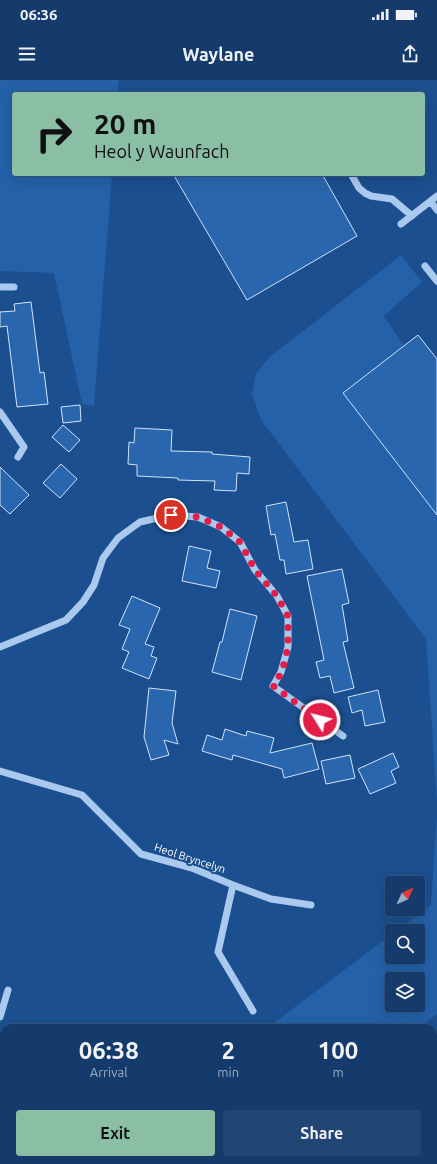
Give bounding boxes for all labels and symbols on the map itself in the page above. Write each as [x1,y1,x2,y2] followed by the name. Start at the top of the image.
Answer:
[154,498,188,532] pin
[299,699,341,741] position arrow
[153,841,227,875] street label: Heol Bryncelyn
[385,876,425,916] north arrow

